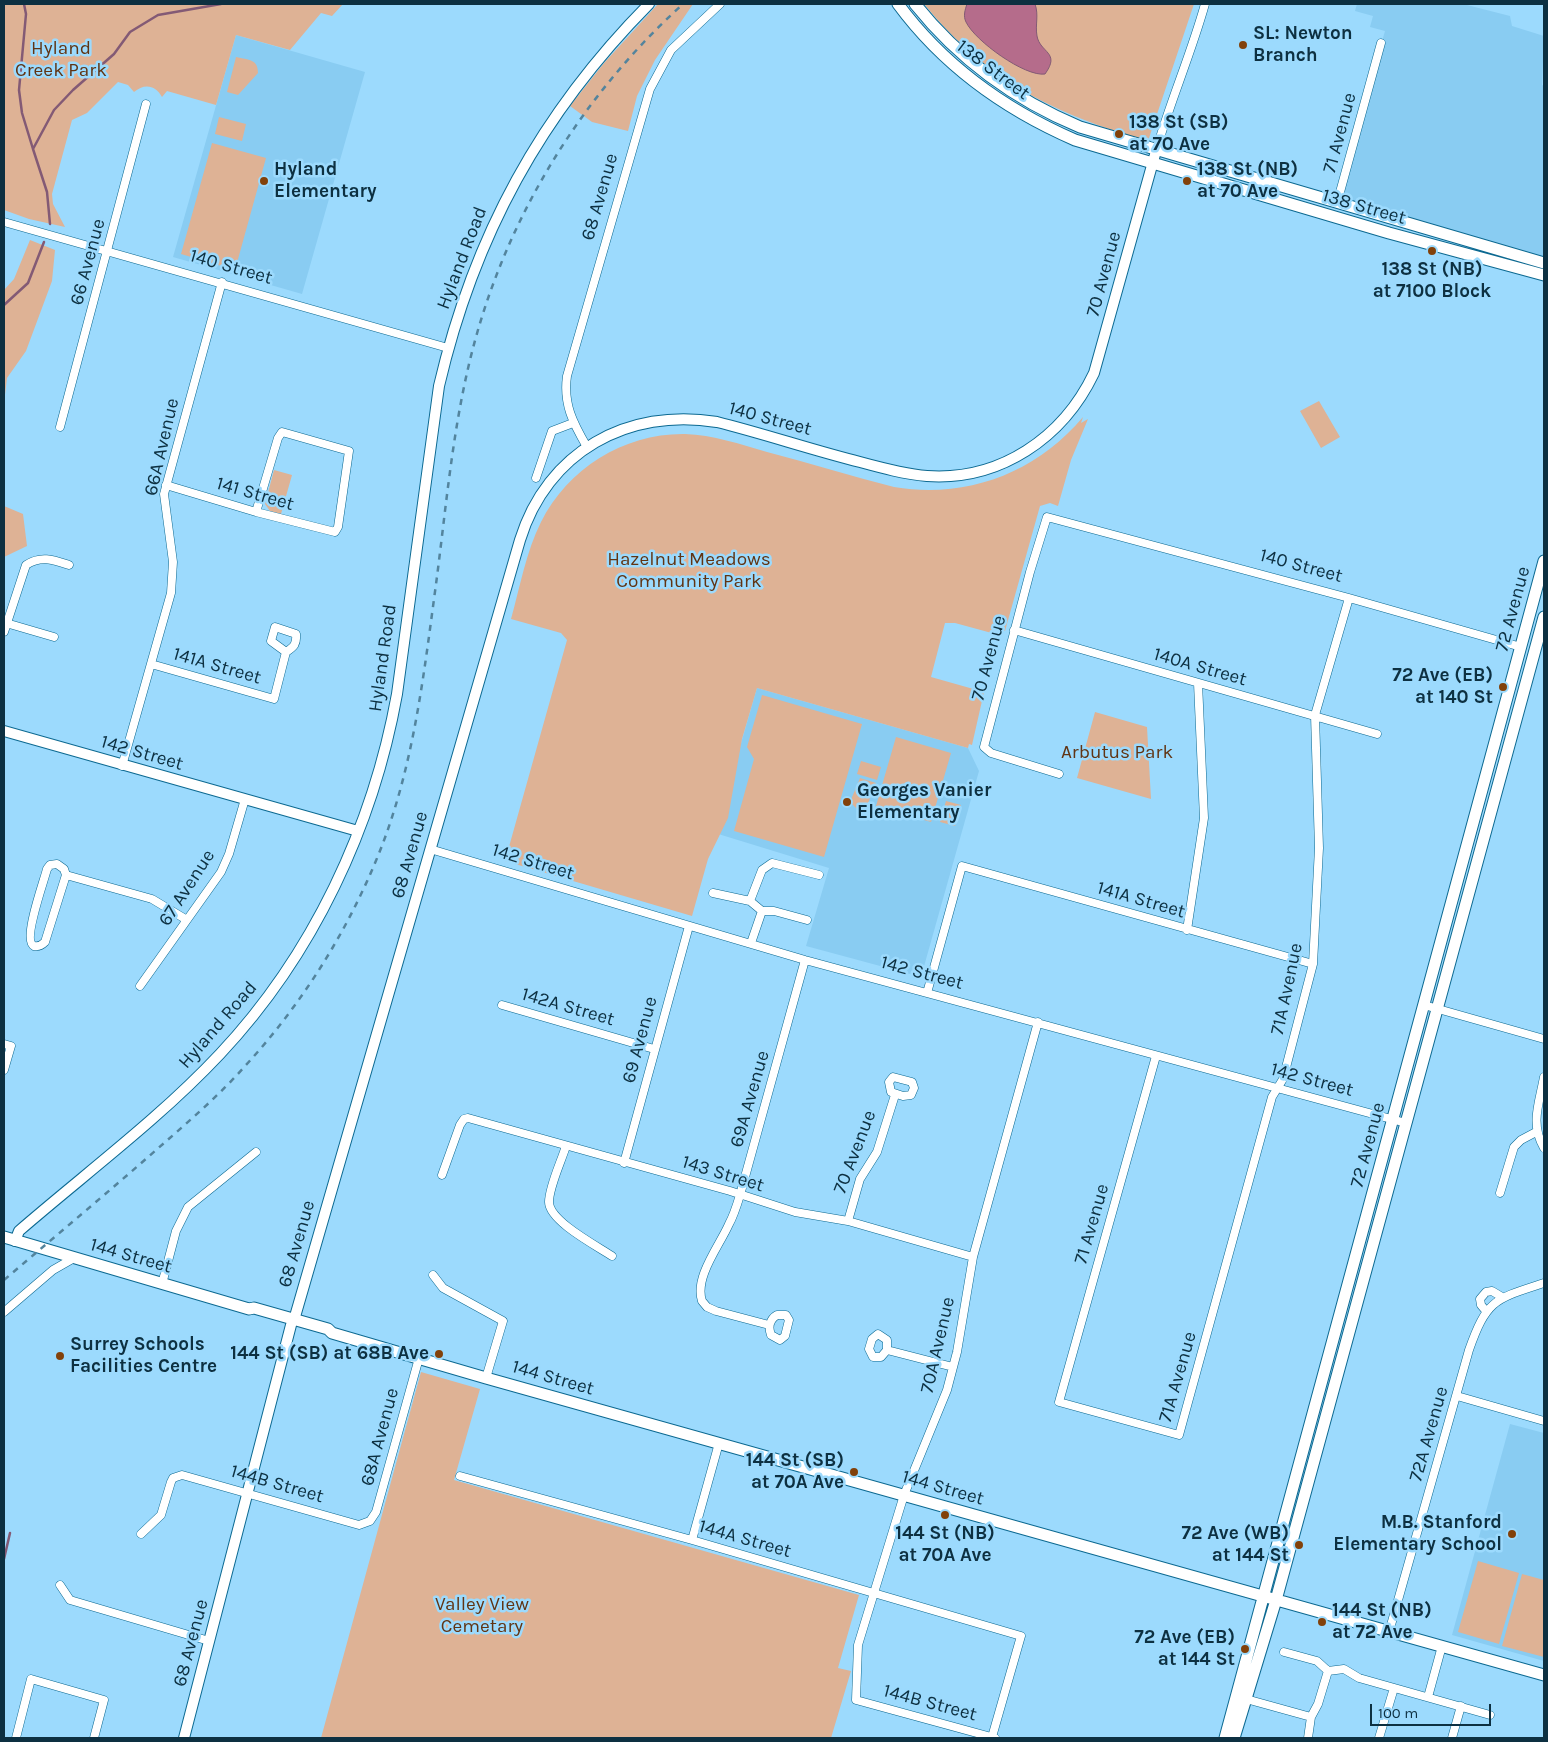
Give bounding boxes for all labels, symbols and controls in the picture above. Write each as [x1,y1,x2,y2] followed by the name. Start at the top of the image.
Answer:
[1253,23,1353,67] place label: SL: Newton Branch
[952,35,1034,105] street label: 138 Street
[15,38,107,82] park label: Hyland Creek Park
[1237,39,1249,51] marker: SL: Newton Branch
[1318,90,1362,176] street label: 71 Avenue
[1129,112,1229,156] place label: 138 St (SB) at 70 Ave
[1113,128,1125,140] marker: 138 St (SB) at 70 Ave
[577,151,623,243] street label: 68 Avenue
[274,159,377,203] place label: Hyland Elementary
[1197,159,1298,203] place label: 138 St (NB) at 70 Ave
[258,175,270,187] marker: Hyland Elementary
[1181,175,1193,187] marker: 138 St (NB) at 70 Ave
[1320,184,1408,230] street label: 138 Street
[432,203,492,313] street label: Hyland Road
[65,216,111,308] street label: 66 Avenue
[1082,229,1126,319] street label: 70 Avenue
[187,244,275,290] street label: 140 Street
[1426,245,1438,257] marker: 138 St (NB) at 7100 Block
[1373,259,1491,303] place label: 138 St (NB) at 7100 Block
[140,396,184,498] street label: 66A Avenue
[726,397,814,441] street label: 140 Street
[213,472,297,516] street label: 141 Street
[1257,544,1345,588] street label: 140 Street
[607,549,771,593] park label: Hazelnut Meadows Community Park
[1491,564,1535,654] street label: 72 Avenue
[364,603,402,713] street label: Hyland Road
[967,613,1011,703] street label: 70 Avenue
[170,643,264,689] street label: 141A Street
[1151,643,1249,691] street label: 140A Street
[1392,665,1493,709] place label: 72 Ave (EB) at 140 St
[1497,681,1509,693] marker: 72 Ave (EB) at 140 St
[98,730,186,776] street label: 142 Street
[1061,742,1173,764] park label: Arbutus Park
[857,780,991,824] place label: Georges Vanier Elementary
[841,796,853,808] marker: Georges Vanier Elementary
[387,809,433,901] street label: 68 Avenue
[489,839,577,885] street label: 142 Street
[154,845,220,931] street label: 67 Avenue
[1094,877,1188,923] street label: 141A Street
[1266,941,1308,1037] street label: 71A Avenue
[878,951,966,995] street label: 142 Street
[174,977,262,1073] street label: Hyland Road
[519,983,617,1031] street label: 142A Street
[617,994,663,1086] street label: 69 Avenue
[725,1048,775,1150] street label: 69A Avenue
[1268,1058,1356,1102] street label: 142 Street
[1346,1100,1390,1190] street label: 72 Avenue
[829,1107,881,1197] street label: 70 Avenue
[679,1151,767,1197] street label: 143 Street
[1070,1181,1114,1267] street label: 71 Avenue
[274,1198,320,1290] street label: 68 Avenue
[87,1233,175,1279] street label: 144 Street
[916,1295,960,1395] street label: 70A Avenue
[1154,1329,1202,1425] street label: 71A Avenue
[70,1334,217,1378] place label: Surrey Schools Facilities Centre
[230,1343,429,1365] place label: 144 St (SB) at 68B Ave
[433,1348,445,1360] marker: 144 St (SB) at 68B Ave
[54,1350,66,1362] marker: Surrey Schools Facilities Centre
[509,1355,597,1401] street label: 144 Street
[1405,1384,1453,1484] street label: 72A Avenue
[356,1386,404,1488] street label: 68A Avenue
[746,1450,844,1494] place label: 144 St (SB) at 70A Ave
[228,1460,326,1508] street label: 144B Street
[899,1465,987,1511] street label: 144 Street
[848,1466,860,1478] marker: 144 St (SB) at 70A Ave
[939,1509,951,1521] marker: 144 St (NB) at 70A Ave
[1333,1512,1502,1556] place label: M.B. Stanford Elementary School
[696,1515,794,1563] street label: 144A Street
[895,1523,995,1567] place label: 144 St (NB) at 70A Ave
[1182,1523,1289,1567] place label: 72 Ave (WB) at 144 St
[1506,1528,1518,1540] marker: M.B. Stanford Elementary School
[1293,1539,1305,1551] marker: 72 Ave (WB) at 144 St
[435,1594,529,1638] park label: Valley View Cemetary
[168,1597,214,1689] street label: 68 Avenue
[1332,1600,1432,1644] place label: 144 St (NB) at 72 Ave
[1316,1616,1328,1628] marker: 144 St (NB) at 72 Ave
[1134,1627,1235,1671] place label: 72 Ave (EB) at 144 St
[1239,1643,1251,1655] marker: 72 Ave (EB) at 144 St
[881,1680,979,1726] street label: 144B Street
[1373,1694,1494,1726] scale bar
[1378,1704,1418,1722] text: 100 m

